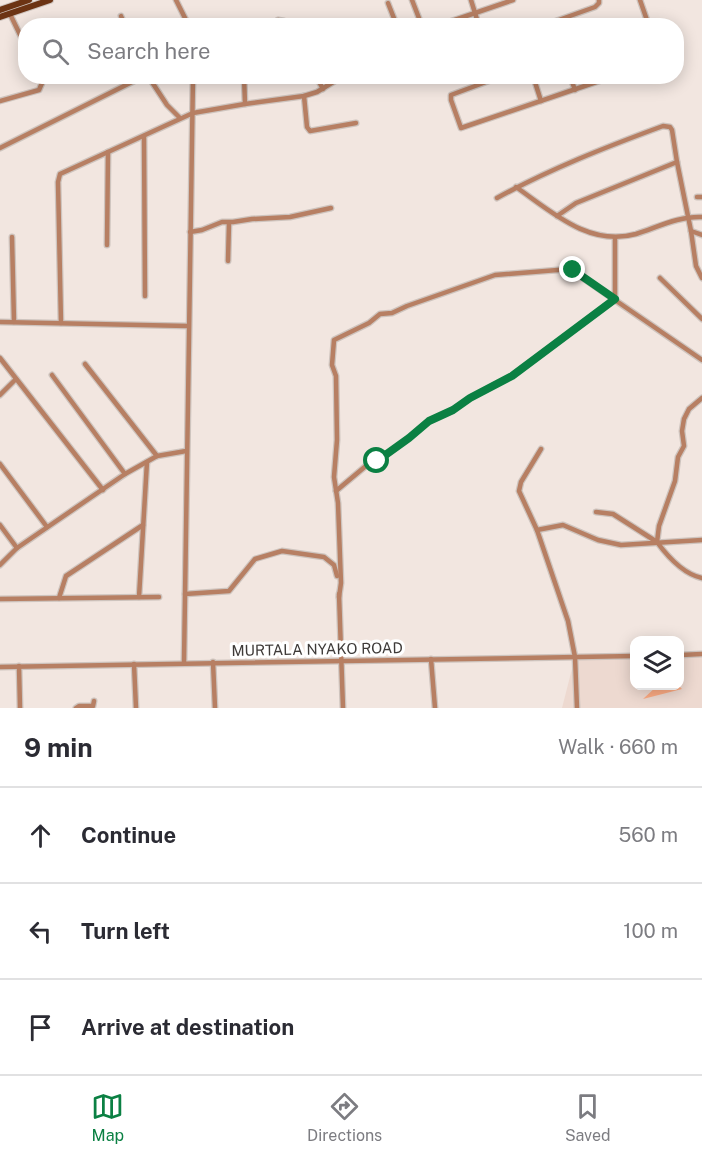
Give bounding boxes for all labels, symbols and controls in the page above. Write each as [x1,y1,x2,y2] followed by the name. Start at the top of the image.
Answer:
[18,18,684,84] search box
[39,35,72,68] icon: search
[87,38,211,64] text: Search here
[559,256,585,282] route end
[363,447,389,473] route start
[630,636,684,690] map controls
[630,636,684,690] button: layers
[231,639,403,659] street label: MURTALA NYAKO ROAD
[24,732,93,763] text: 9 min
[558,735,678,759] text: Walk · 660 m
[24,819,57,852] icon: ahead
[81,822,176,848] text: Continue
[618,823,678,847] text: 560 m
[24,915,57,948] icon: left
[81,918,170,944] text: Turn left
[623,919,678,943] text: 100 m
[24,1011,57,1044] icon: arrive
[81,1014,294,1040] text: Arrive at destination
[91,1090,124,1145] tab: Map
[307,1090,382,1145] tab: Directions
[565,1090,611,1145] tab: Saved

